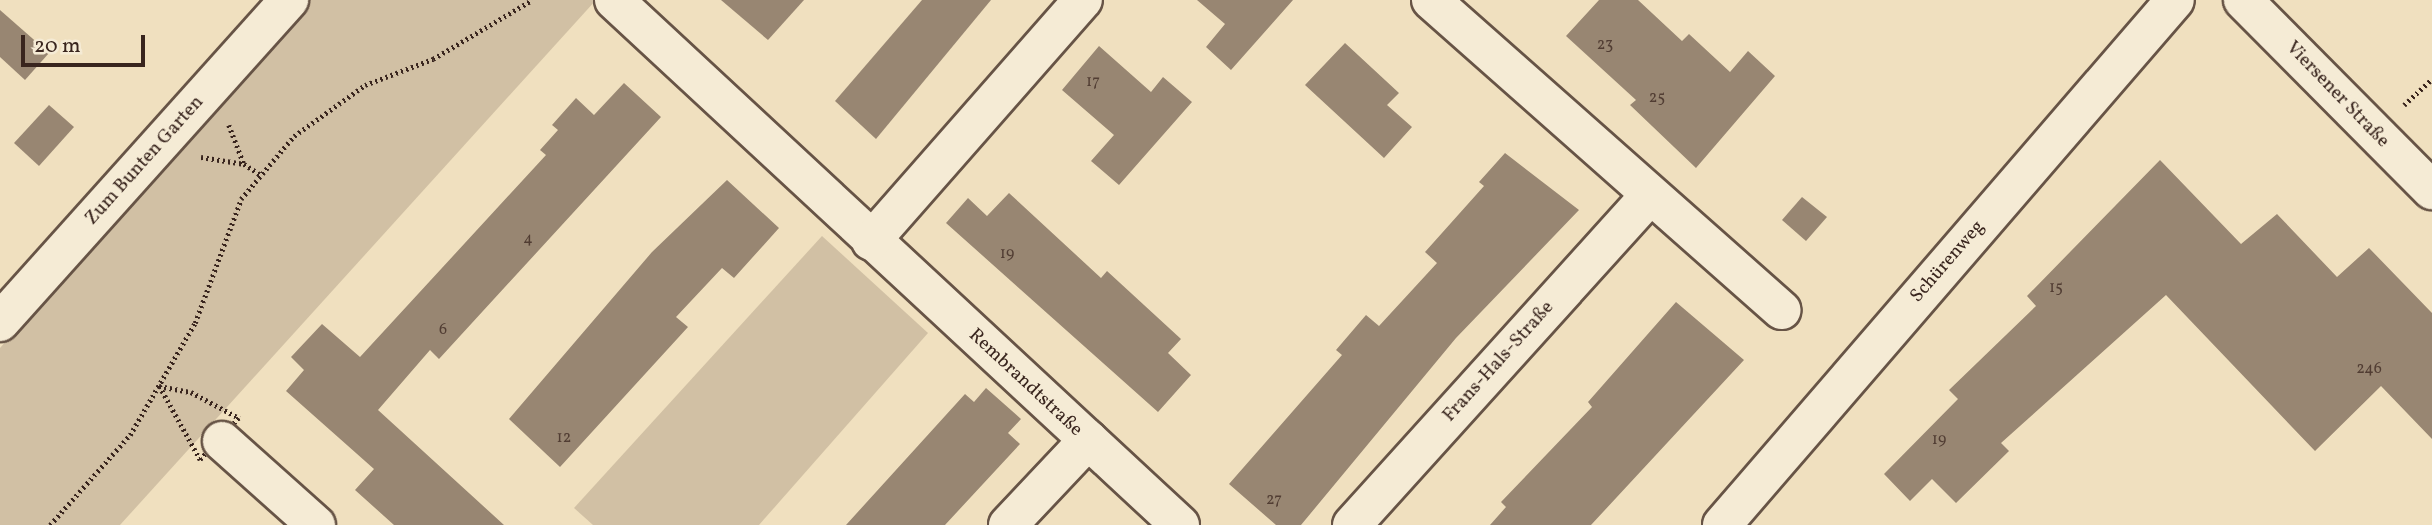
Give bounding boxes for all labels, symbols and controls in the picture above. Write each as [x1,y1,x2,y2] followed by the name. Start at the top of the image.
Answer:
[24,21,149,65] scale bar
[34,32,80,61] text: 20 m
[1597,35,1613,55] house number: 23
[2281,37,2393,153] street label: Viersener Straße
[1086,72,1100,92] house number: 17
[1649,88,1665,108] house number: 25
[81,92,209,230] street label: Zum Bunten Garten
[1906,216,1990,308] street label: Schürenweg
[523,229,533,249] house number: 4
[1000,244,1014,264] house number: 19
[2049,278,2063,298] house number: 15
[1439,297,1559,427] street label: Frans-Hals-Straße
[439,320,447,340] house number: 6
[963,324,1087,442] street label: Rembrandtstraße
[2356,359,2382,379] house number: 246
[557,428,571,448] house number: 12
[1932,430,1946,450] house number: 19
[1266,490,1282,510] house number: 27

